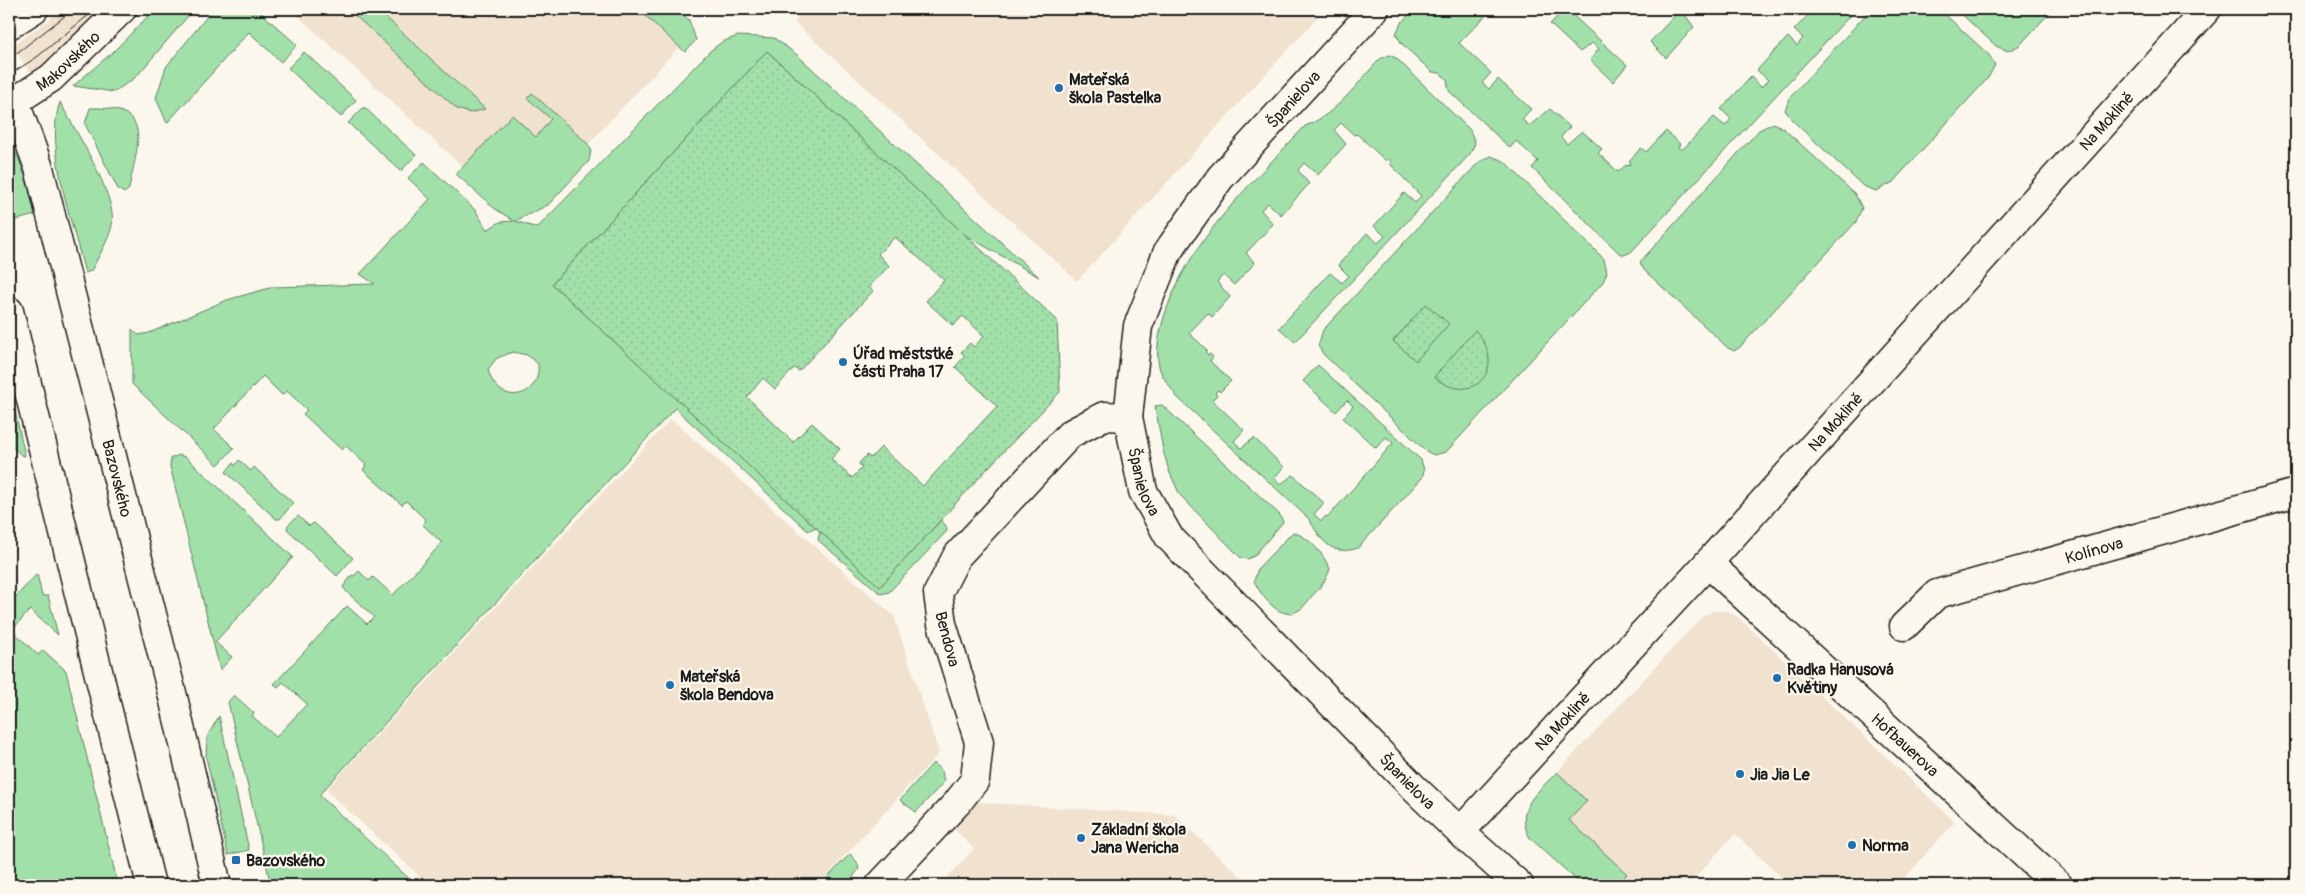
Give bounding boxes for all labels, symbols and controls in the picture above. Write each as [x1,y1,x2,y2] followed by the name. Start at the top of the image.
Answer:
[33,27,105,96] street label: Makovského
[1262,66,1325,133] street label: Španielova
[1069,70,1162,108] place label: Mateřská škola Pastelka
[1053,82,1065,94] marker: Mateřská škola Pastelka
[2075,88,2139,155] street label: Na Moklině
[852,344,954,382] place label: Úřad měststké části Praha 17
[837,356,849,368] marker: Úřad měststké části Praha 17
[1804,389,1868,456] street label: Na Moklině
[97,438,136,520] street label: Bazovského
[1123,446,1164,520] street label: Španielova
[2063,533,2125,568] street label: Kolínova
[930,609,964,669] street label: Bendova
[1787,660,1894,698] place label: Radka Hanusová Květiny
[680,667,774,705] place label: Mateřská škola Bendova
[1771,672,1783,684] marker: Radka Hanusová Květiny
[664,679,676,691] marker: Mateřská škola Bendova
[1531,688,1595,755] street label: Na Moklině
[1867,709,1943,781] street label: Hofbauerova
[1375,749,1439,814] street label: Španielova
[1750,765,1811,785] place label: Jia Jia Le
[1734,768,1746,780] marker: Jia Jia Le
[1091,820,1186,858] place label: Základní škola Jana Wericha
[1075,832,1087,844] marker: Základní škola Jana Wericha
[1862,836,1909,856] place label: Norma
[1846,839,1858,851] marker: Norma
[246,851,325,871] place label: Bazovského
[230,854,242,866] marker: Bazovského

